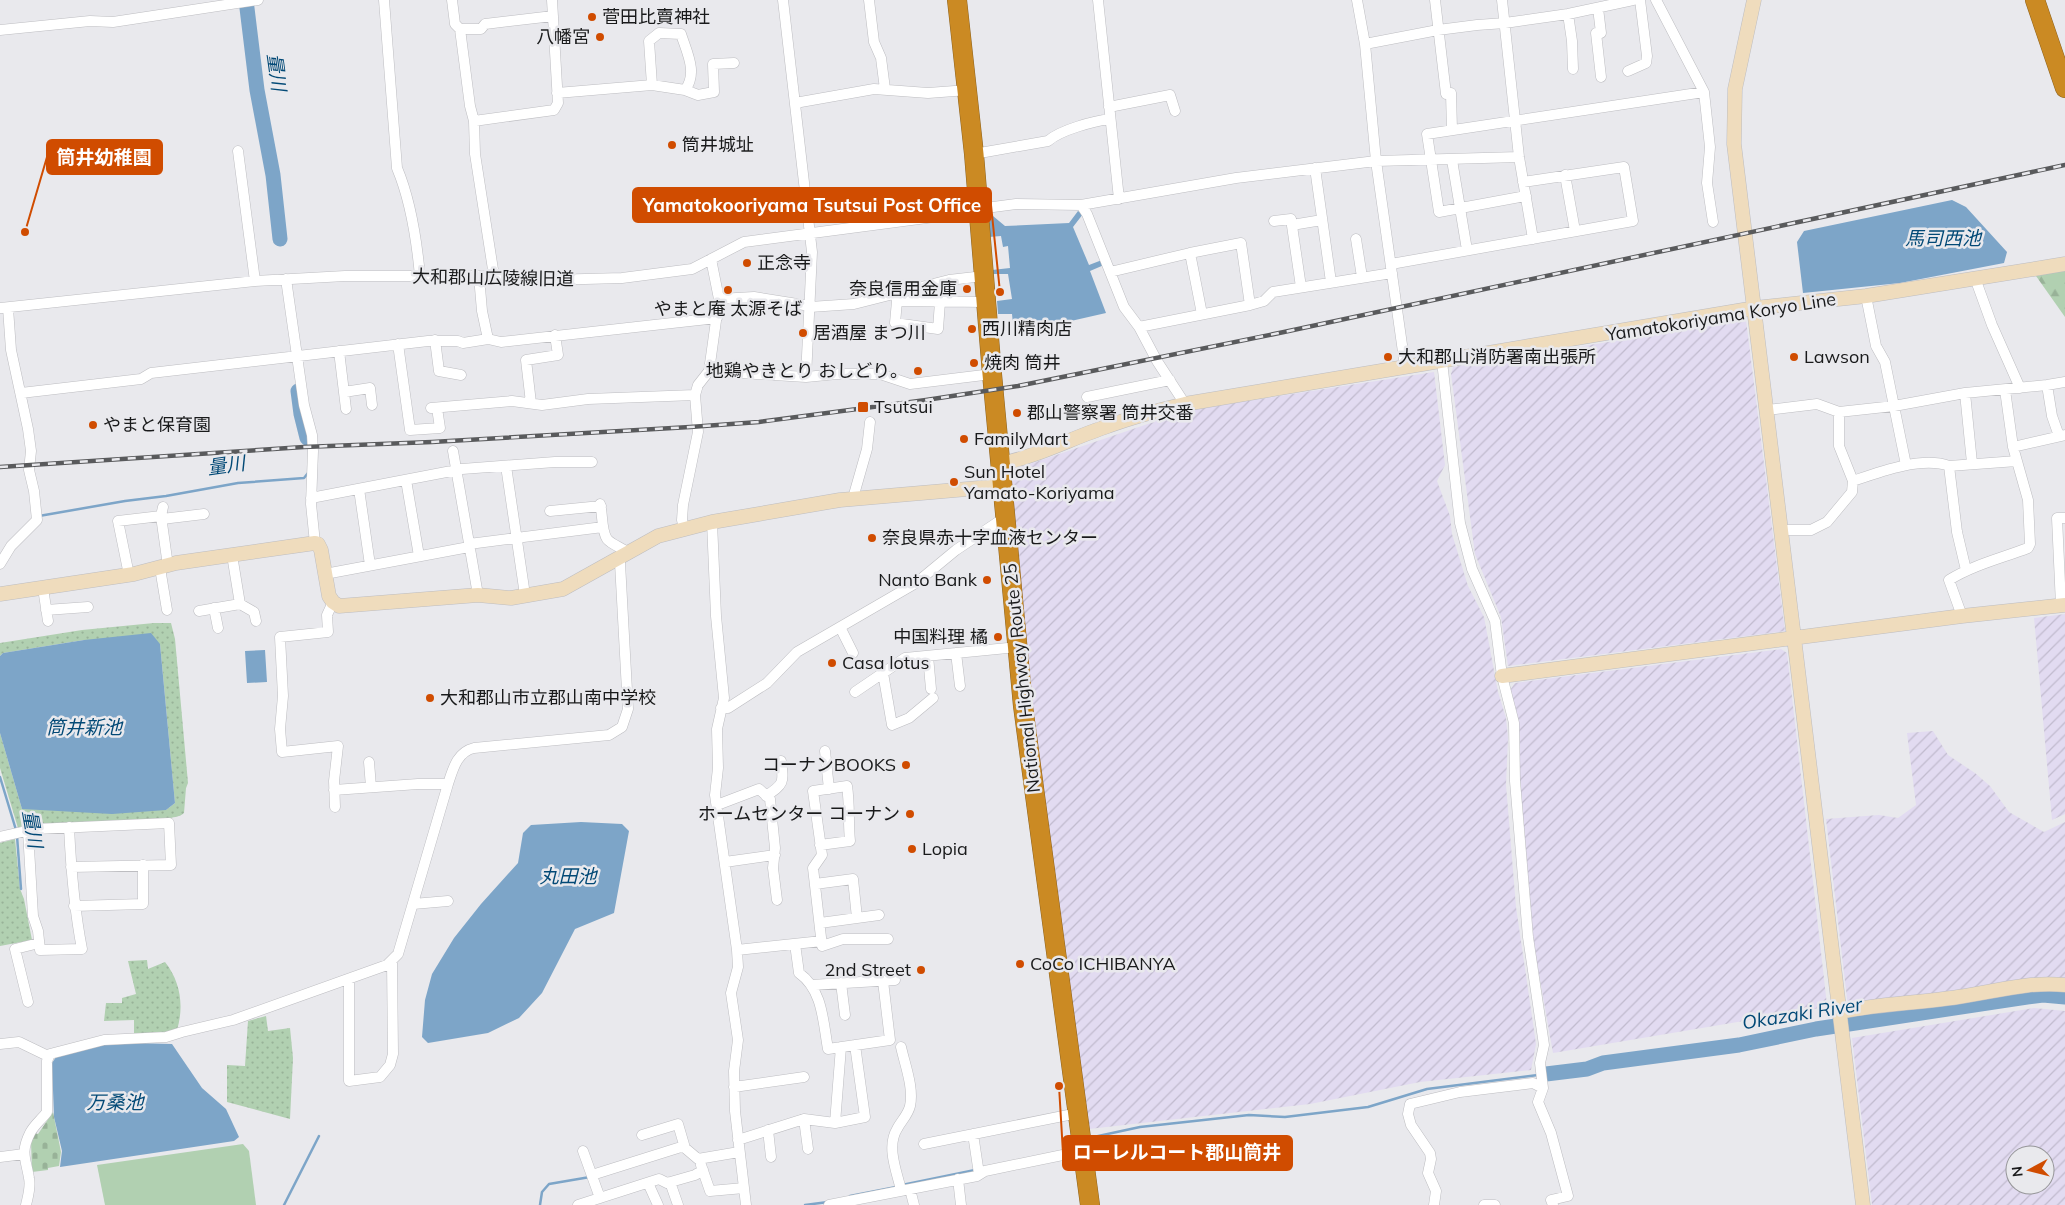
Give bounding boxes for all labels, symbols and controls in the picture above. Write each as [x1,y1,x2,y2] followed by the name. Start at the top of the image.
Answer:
[602,5,710,28] place label: 菅田比賣神社
[586,11,598,23] marker: 菅田比賣神社
[536,25,590,48] place label: 八幡宮
[594,31,606,43] marker: 八幡宮
[262,52,292,94] water label: 量川
[682,133,754,156] place label: 筒井城址
[666,139,678,151] marker: 筒井城址
[47,140,162,174] callout: 筒井幼稚園
[56,145,152,169] text: 筒井幼稚園
[633,188,991,222] callout: Yamatokooriyama Tsutsui Post Office
[642,193,981,217] text: Yamatokooriyama Tsutsui Post Office
[1905,226,1983,250] water label: 馬司西池
[757,251,811,274] place label: 正念寺
[741,257,753,269] marker: 正念寺
[412,265,574,290] street label: 大和郡山広陵線旧道
[849,277,957,300] place label: 奈良信用金庫
[961,283,973,295] marker: 奈良信用金庫
[722,284,734,296] marker: やまと庵 太源そば
[1603,287,1838,346] street label: Yamatokoriyama Koryo Line
[654,297,802,320] place label: やまと庵 太源そば
[982,317,1072,340] place label: 西川精肉店
[813,321,926,344] place label: 居酒屋 まつ川
[966,323,978,335] marker: 西川精肉店
[797,327,809,339] marker: 居酒屋 まつ川
[1398,345,1596,368] place label: 大和郡山消防署南出張所
[1804,345,1870,368] place label: Lawson
[984,351,1061,374] place label: 焼肉 筒井
[1382,351,1394,363] marker: 大和郡山消防署南出張所
[1788,351,1800,363] marker: Lawson
[968,357,980,369] marker: 焼肉 筒井
[706,359,908,382] place label: 地鶏やきとり おしどり。
[912,365,924,377] marker: 地鶏やきとり おしどり。
[874,395,933,418] place label: Tsutsui
[856,400,870,414] marker: Tsutsui
[1027,401,1194,424] place label: 郡山警察署 筒井交番
[1011,407,1023,419] marker: 郡山警察署 筒井交番
[103,413,211,436] place label: やまと保育園
[87,419,99,431] marker: やまと保育園
[974,427,1068,450] place label: FamilyMart
[958,433,970,445] marker: FamilyMart
[206,450,248,480] water label: 量川
[963,460,1115,504] place label: Sun Hotel Yamato-Koriyama
[948,476,960,488] marker: Sun Hotel Yamato-Koriyama
[882,526,1098,549] place label: 奈良県赤十字血液センター
[866,532,878,544] marker: 奈良県赤十字血液センター
[998,562,1045,794] street label: National Highway Route 25
[878,568,978,591] place label: Nanto Bank
[981,574,993,586] marker: Nanto Bank
[893,625,988,648] place label: 中国料理 橘
[992,631,1004,643] marker: 中国料理 橘
[842,651,929,674] place label: Casa lotus
[826,657,838,669] marker: Casa lotus
[440,686,656,709] place label: 大和郡山市立郡山南中学校
[424,692,436,704] marker: 大和郡山市立郡山南中学校
[46,715,124,739] water label: 筒井新池
[762,753,896,776] place label: コーナンBOOKS
[900,759,912,771] marker: コーナンBOOKS
[698,802,900,825] place label: ホームセンター コーナン
[18,808,48,852] water label: 量川
[904,808,916,820] marker: ホームセンター コーナン
[922,837,968,860] place label: Lopia
[906,843,918,855] marker: Lopia
[539,864,598,888] water label: 丸田池
[1030,952,1176,975] place label: CoCo ICHIBANYA
[824,958,911,981] place label: 2nd Street
[1014,958,1026,970] marker: CoCo ICHIBANYA
[915,964,927,976] marker: 2nd Street
[1740,992,1865,1034] water label: Okazaki River
[86,1090,145,1114] water label: 万桑池
[1063,1136,1292,1170] callout: ローレルコート郡山筒井
[1073,1140,1281,1164] text: ローレルコート郡山筒井
[2005,1145,2055,1195] north arrow
[2008,1165,2027,1178] text: N

